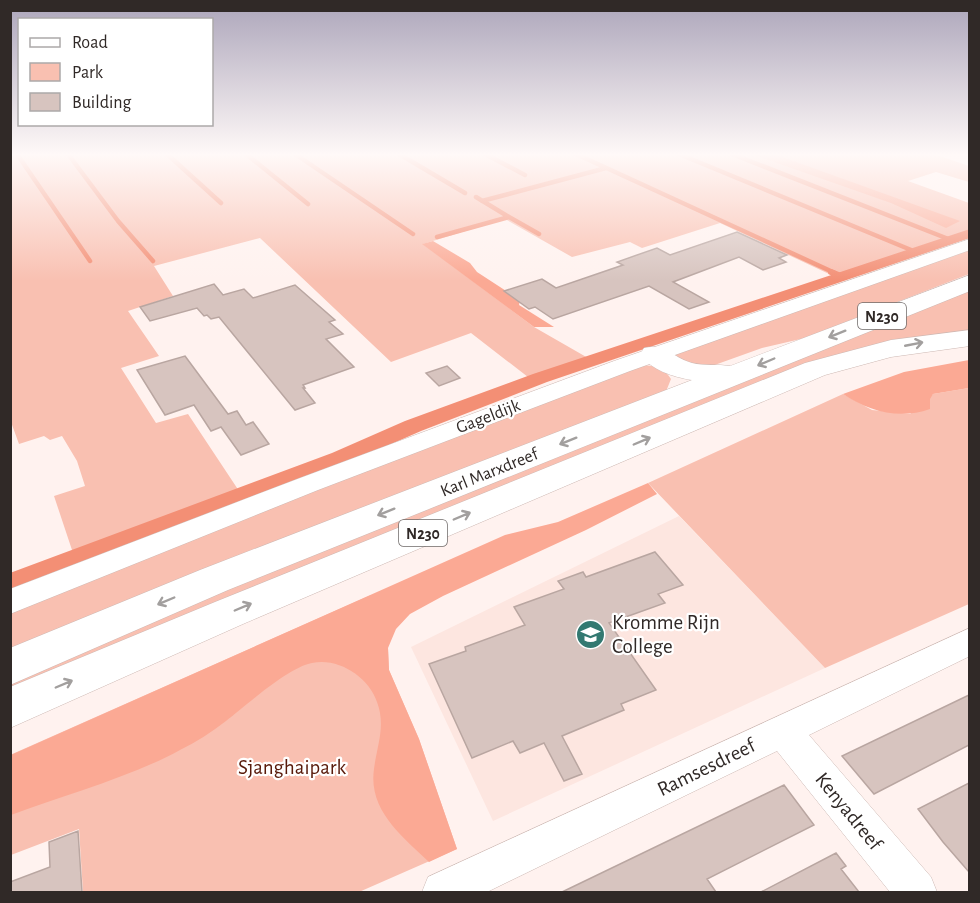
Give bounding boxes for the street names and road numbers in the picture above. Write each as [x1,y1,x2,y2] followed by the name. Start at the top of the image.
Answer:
[858,303,906,329] road number: N230
[454,396,524,437] street label: Gageldijk
[438,445,542,501] street label: Karl Marxdreef
[399,520,447,546] road number: N230
[654,734,760,800] street label: Ramsesdreef
[811,769,887,855] street label: Kenyadreef

